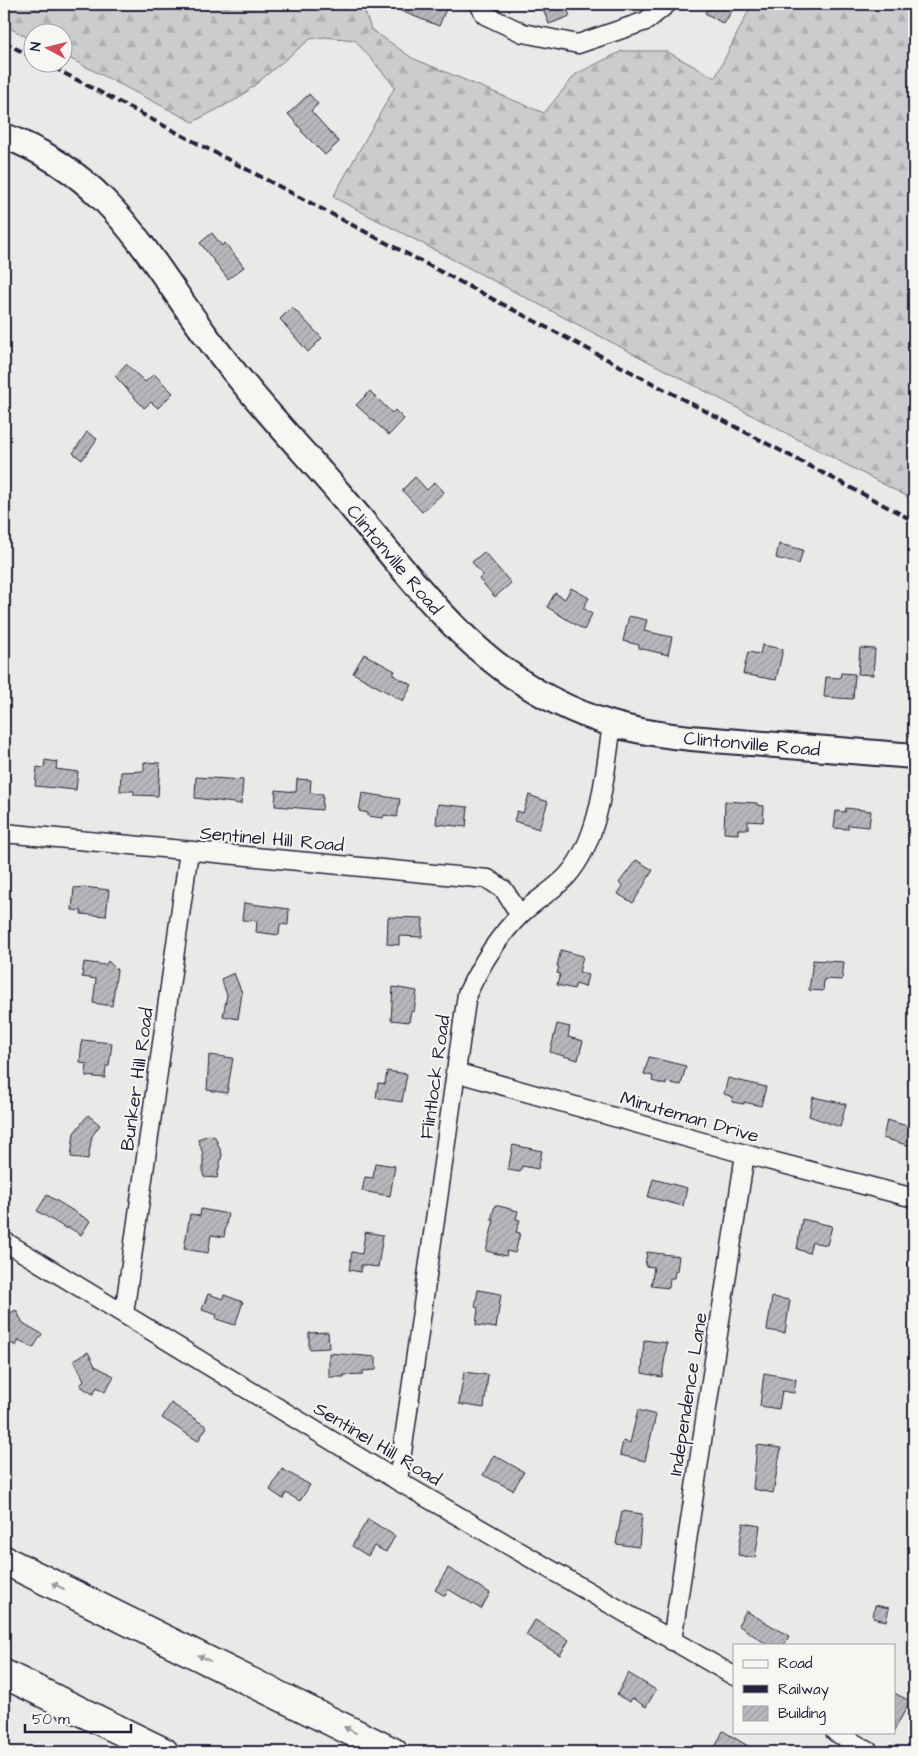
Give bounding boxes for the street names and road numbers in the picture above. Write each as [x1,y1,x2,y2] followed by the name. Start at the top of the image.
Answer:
[340,499,448,621] street label: Clintonville Road
[682,725,821,764] street label: Clintonville Road
[199,820,345,859] street label: Sentinel Hill Road
[114,1006,161,1153] street label: Bunker Hill Road
[413,1013,458,1141] street label: Flintlock Road
[617,1085,762,1150] street label: Minuteman Drive
[662,1311,715,1478] street label: Independence Lane
[308,1395,446,1493] street label: Sentinel Hill Road

